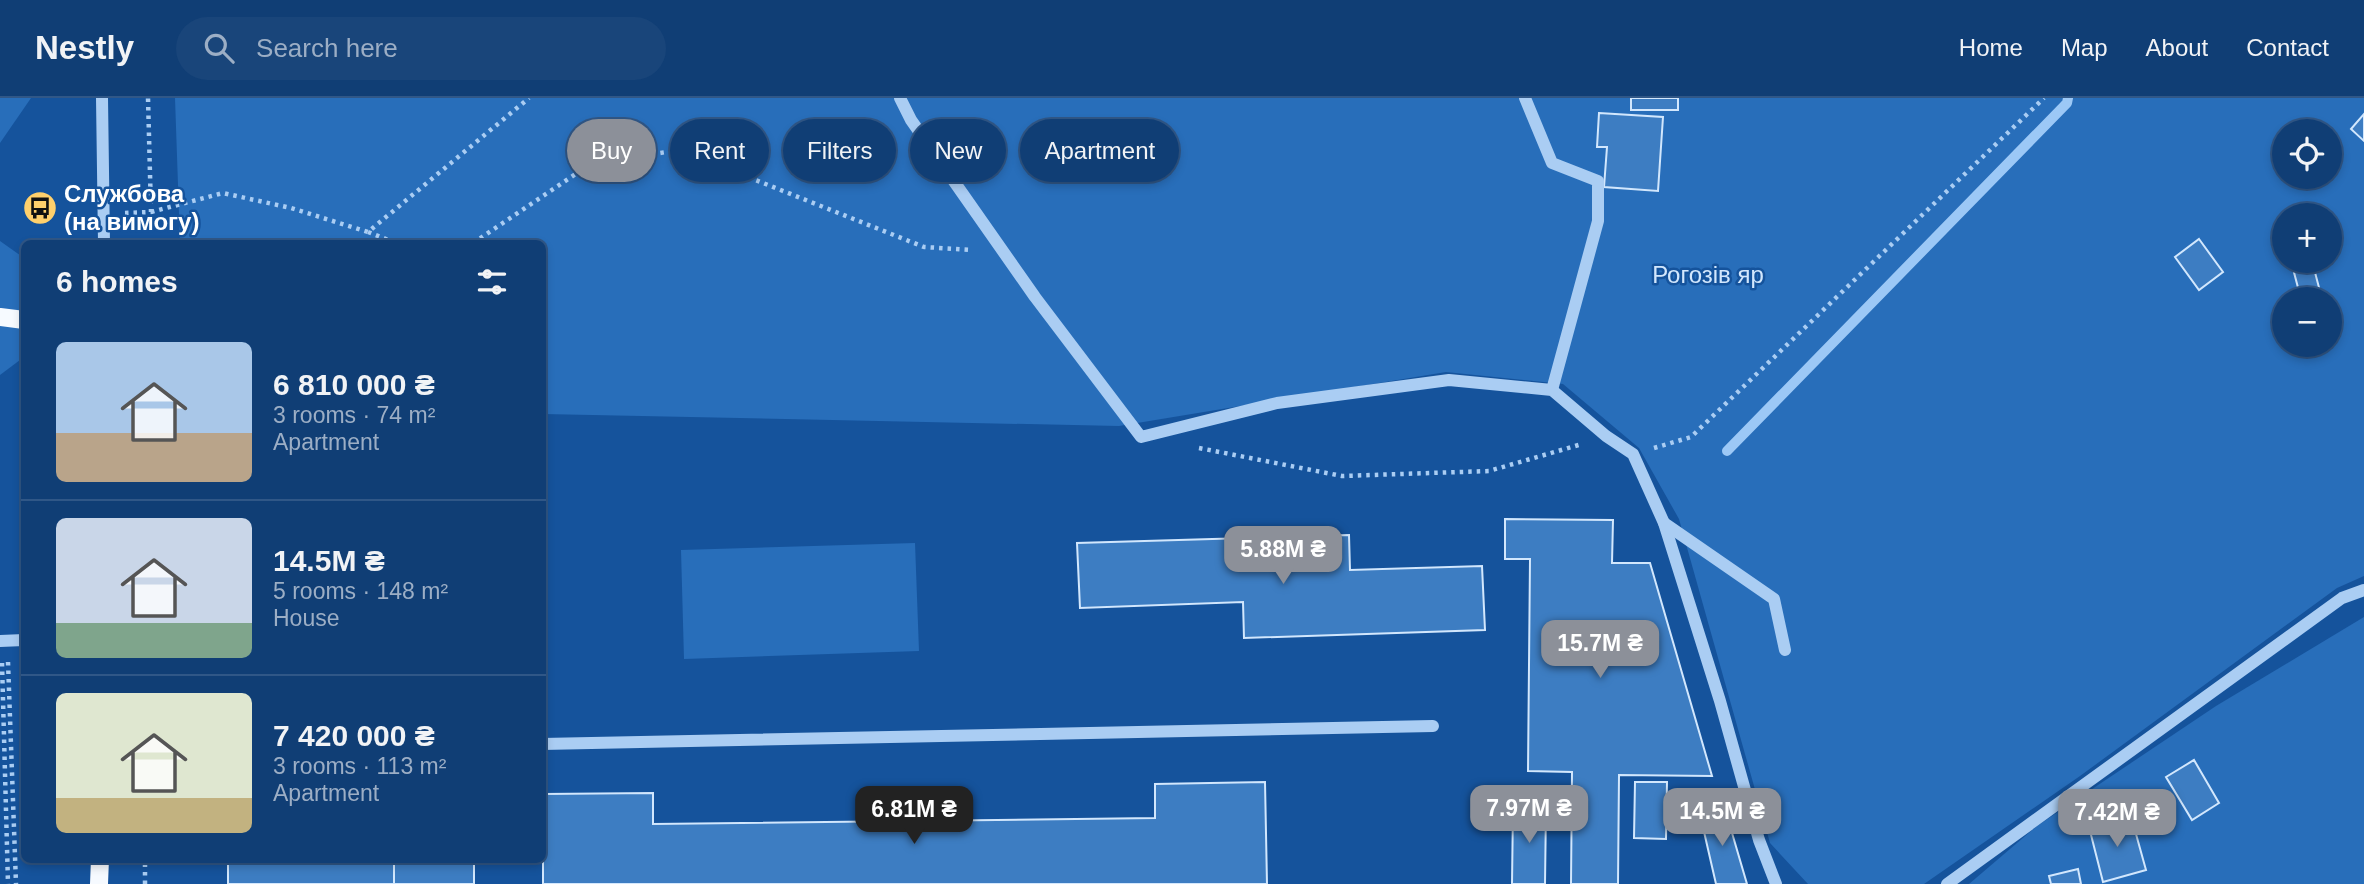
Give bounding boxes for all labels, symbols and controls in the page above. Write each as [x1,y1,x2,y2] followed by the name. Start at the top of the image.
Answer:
[176,17,666,80] search box
[35,29,134,66] text: Nestly
[200,29,238,67] icon: search
[256,33,398,63] text: Search here
[1959,34,2023,61] text: Home
[2061,34,2108,61] text: Map
[2146,34,2208,61] text: About
[2246,34,2329,61] text: Contact
[567,119,656,182] chip: Buy
[670,119,769,182] chip: Rent
[783,119,896,182] chip: Filters
[910,119,1006,182] chip: New
[1020,119,1179,182] chip: Apartment
[2272,119,2342,357] map controls
[2272,119,2342,189] button: locate
[64,180,199,235] place label: Службова (на вимогу)
[21,189,59,227] bus stop icon: Службова (на вимогу)
[2272,203,2342,273] button: +
[1652,261,1764,288] park label: Рогозів яр
[473,263,511,301] icon: filters
[56,265,178,298] text: 6 homes
[2272,287,2342,357] button: −
[273,368,435,401] text: 6 810 000 ₴
[112,370,196,454] icon: home
[273,402,435,428] text: 3 rooms · 74 m²
[273,429,379,455] text: Apartment
[1218,526,1348,586] pin: 5.88M ₴
[1240,536,1326,562] text: 5.88M ₴
[273,544,385,577] text: 14.5M ₴
[112,546,196,630] icon: home
[273,578,448,604] text: 5 rooms · 148 m²
[273,605,339,631] text: House
[1535,620,1665,680] pin: 15.7M ₴
[1557,630,1643,656] text: 15.7M ₴
[273,719,435,752] text: 7 420 000 ₴
[112,721,196,805] icon: home
[273,753,446,779] text: 3 rooms · 113 m²
[273,780,379,806] text: Apartment
[849,786,979,846] pin: 6.81M ₴
[1464,786,1594,845] pin: 7.97M ₴
[1657,788,1787,848] pin: 14.5M ₴
[2052,790,2182,849] pin: 7.42M ₴
[1486,795,1572,821] text: 7.97M ₴
[871,796,957,822] text: 6.81M ₴
[1679,798,1765,824] text: 14.5M ₴
[2074,799,2160,825] text: 7.42M ₴

